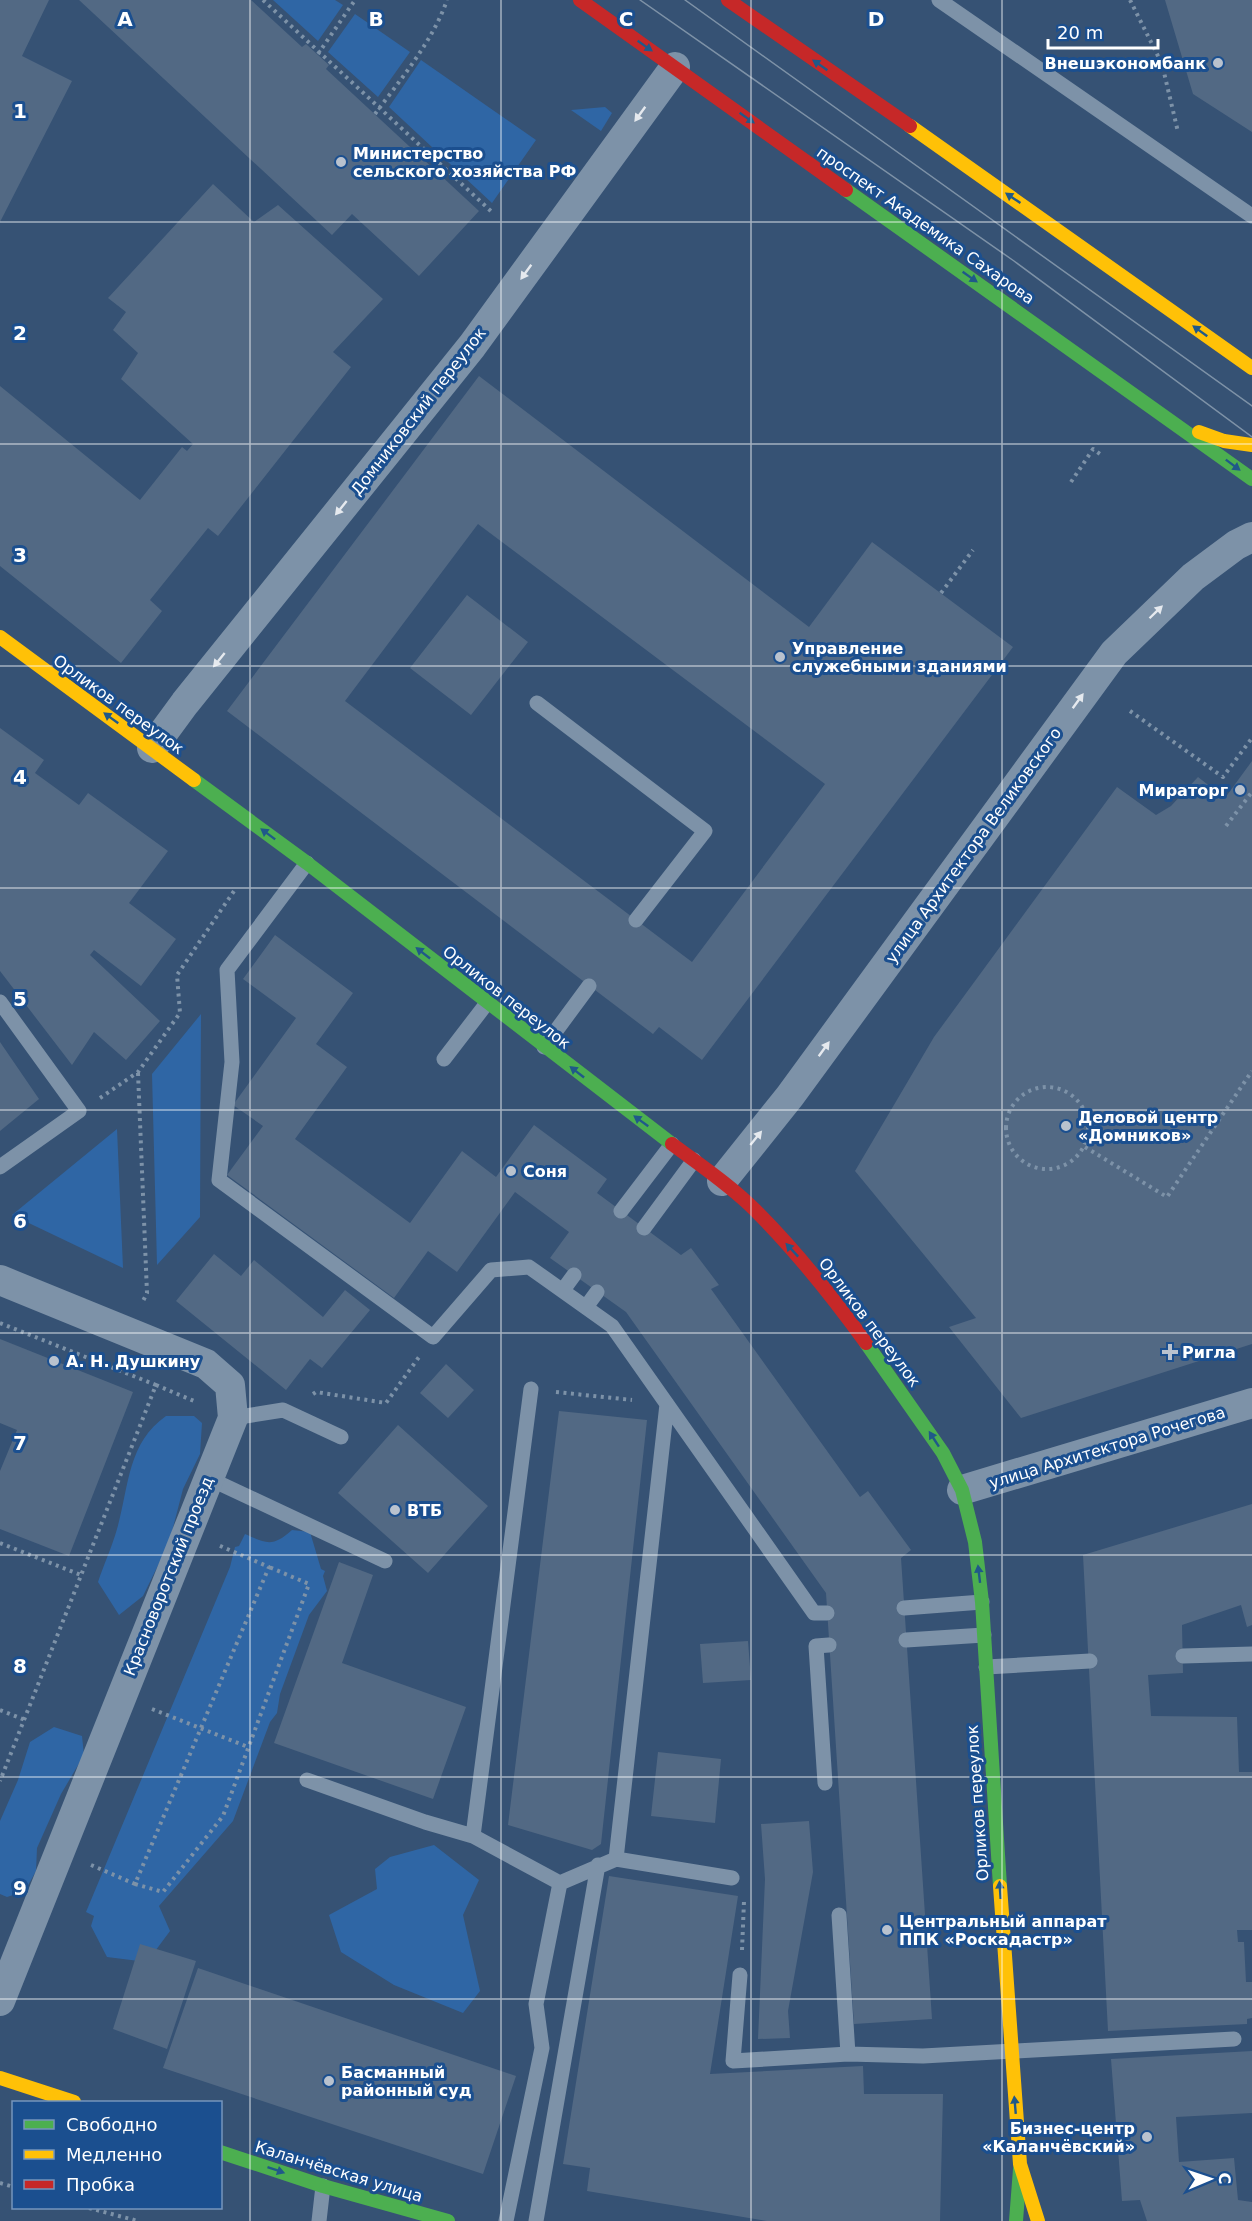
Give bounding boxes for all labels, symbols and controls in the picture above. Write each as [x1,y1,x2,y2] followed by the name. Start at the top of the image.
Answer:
[117,7,133,31] text: A
[368,7,384,31] text: B
[619,7,633,31] text: C
[868,7,884,31] text: D
[1048,12,1158,50] scale bar
[1057,22,1103,43] text: 20 m
[637,40,653,52] one-way arrow
[1045,54,1206,73] place label: Внешэкономбанк
[1211,56,1225,70] marker: Внешэкономбанк
[813,60,828,72] one-way arrow
[13,99,27,123] text: 1
[635,107,647,122] one-way arrow
[738,112,754,124] one-way arrow
[813,143,1038,308] street label: проспект Академика Сахарова
[353,144,577,181] place label: Министерство сельского хозяйства РФ
[334,155,348,169] marker: Министерство сельского хозяйства РФ
[1005,193,1021,204] one-way arrow
[520,264,532,280] one-way arrow
[962,271,978,283] one-way arrow
[13,321,27,345] text: 2
[347,323,490,499] street label: Домниковский переулок
[1192,325,1208,337] one-way arrow
[1225,459,1241,471] one-way arrow
[336,501,348,516] one-way arrow
[13,543,27,567] text: 3
[1148,605,1163,619] one-way arrow
[792,639,1007,676] place label: Управление служебными зданиями
[773,650,787,664] marker: Управление служебными зданиями
[50,651,188,758] street label: Орликов переулок
[213,653,226,668] one-way arrow
[1072,693,1084,709] one-way arrow
[104,712,120,724] one-way arrow
[881,724,1065,967] street label: улица Архитектора Великовского
[13,765,27,789] text: 4
[1139,781,1228,800] place label: Мираторг
[1233,783,1247,797] marker: Мираторг
[260,828,276,840] one-way arrow
[439,942,575,1053] street label: Орликов переулок
[415,947,430,959] one-way arrow
[13,987,27,1011] text: 5
[818,1041,830,1057] one-way arrow
[569,1066,585,1079] one-way arrow
[1078,1108,1218,1145] place label: Деловой центр «Домников»
[634,1116,649,1128] one-way arrow
[1059,1119,1073,1133] marker: Деловой центр «Домников»
[750,1131,762,1146] one-way arrow
[523,1162,567,1181] place label: Соня
[504,1164,518,1178] marker: Соня
[13,1209,27,1233] text: 6
[786,1243,799,1258] one-way arrow
[815,1254,925,1391] street label: Орликов переулок
[1182,1343,1236,1362] place label: Ригла
[1163,1345,1177,1359] marker: Ригла
[66,1352,201,1371] place label: А. Н. Душкину
[47,1354,61,1368] marker: А. Н. Душкину
[987,1402,1228,1493] street label: улица Архитектора Рочегова
[13,1431,27,1455] text: 7
[928,1431,939,1448] one-way arrow
[120,1474,217,1678] street label: Красноворотский проезд
[407,1501,442,1520] place label: ВТБ
[388,1503,402,1517] marker: ВТБ
[974,1565,984,1584] one-way arrow
[13,1654,27,1678] text: 8
[963,1724,992,1882] street label: Орликов переулок
[13,1876,27,1900] text: 9
[995,1880,1004,1899] one-way arrow
[899,1912,1107,1949] place label: Центральный аппарат ППК «Роскадастр»
[880,1923,894,1937] marker: Центральный аппарат ППК «Роскадастр»
[341,2063,472,2100] place label: Басманный районный суд
[322,2074,336,2088] marker: Басманный районный суд
[1010,2096,1020,2115] one-way arrow
[12,2101,222,2209] legend
[66,2114,158,2135] text: Свободно
[982,2119,1135,2156] place label: Бизнес-центр «Каланчёвский»
[1140,2130,1154,2144] marker: Бизнес-центр «Каланчёвский»
[253,2137,425,2206] street label: Каланчёвская улица
[66,2144,162,2165] text: Медленно
[1180,2149,1240,2209] north arrow
[267,2166,285,2175] one-way arrow
[1215,2172,1234,2185] text: С
[66,2174,135,2195] text: Пробка

